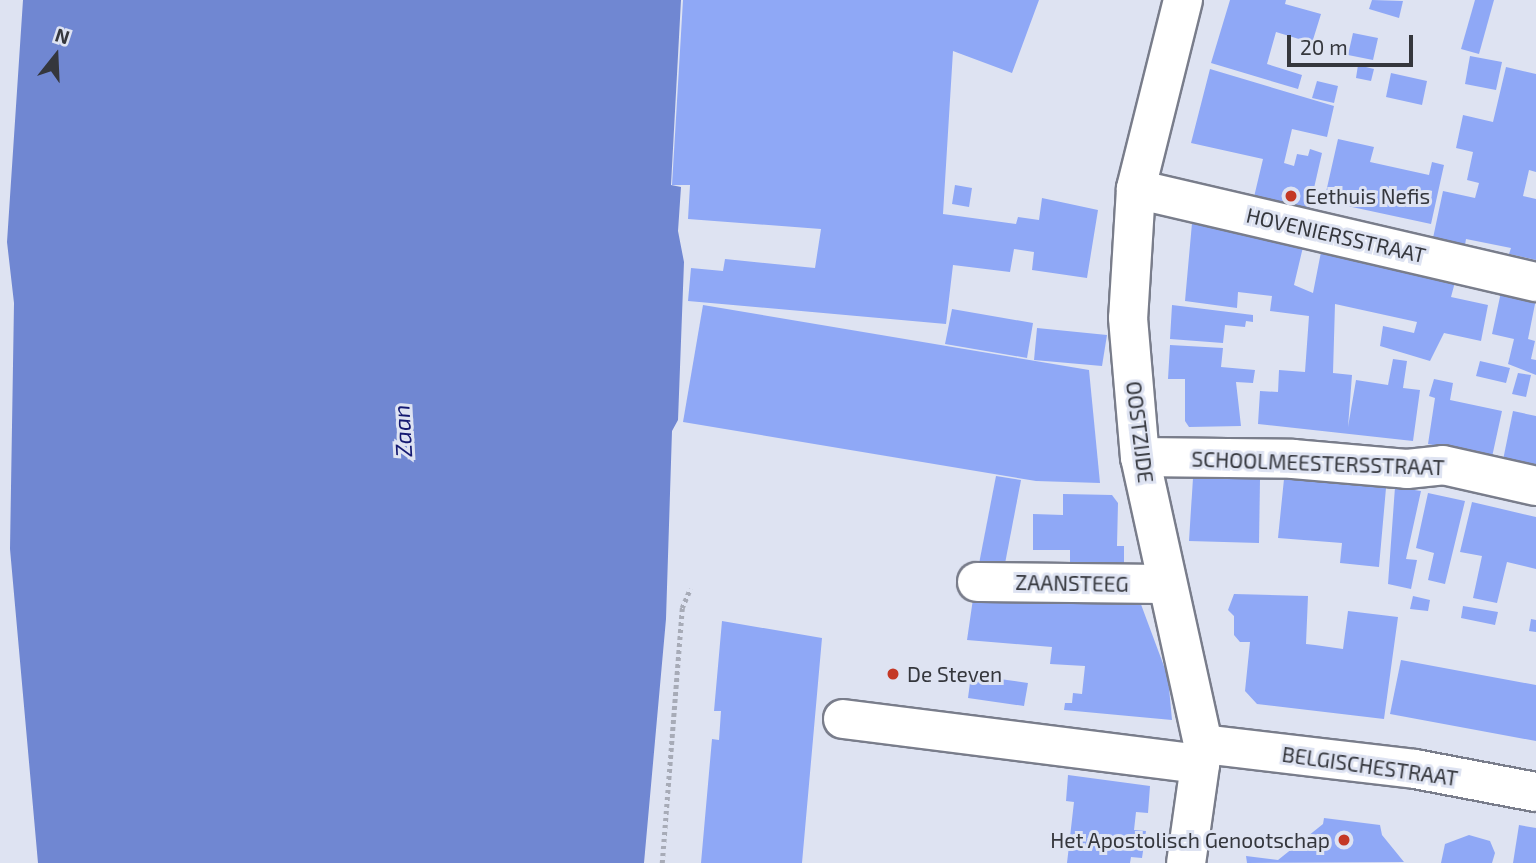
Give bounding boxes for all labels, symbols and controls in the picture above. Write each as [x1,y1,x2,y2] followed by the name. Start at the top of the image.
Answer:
[21,21,91,91] north arrow
[1291,21,1417,65] scale bar
[53,22,73,49] text: N
[1300,34,1348,59] text: 20 m
[1305,183,1430,209] place label: Eethuis Nefis
[1283,188,1299,204] marker: Eethuis Nefis
[1244,202,1428,268] street label: HOVENIERSSTRAAT
[1121,380,1159,484] street label: OOSTZIJDE
[387,404,417,458] water label: Zaan
[1191,446,1445,480] street label: SCHOOLMEESTERSSTRAAT
[1015,569,1129,597] street label: ZAANSTEEG
[907,661,1002,687] place label: De Steven
[885,666,901,682] marker: De Steven
[1280,741,1460,791] street label: BELGISCHESTRAAT
[1050,827,1330,853] place label: Het Apostolisch Genootschap
[1336,832,1352,848] marker: Het Apostolisch Genootschap

